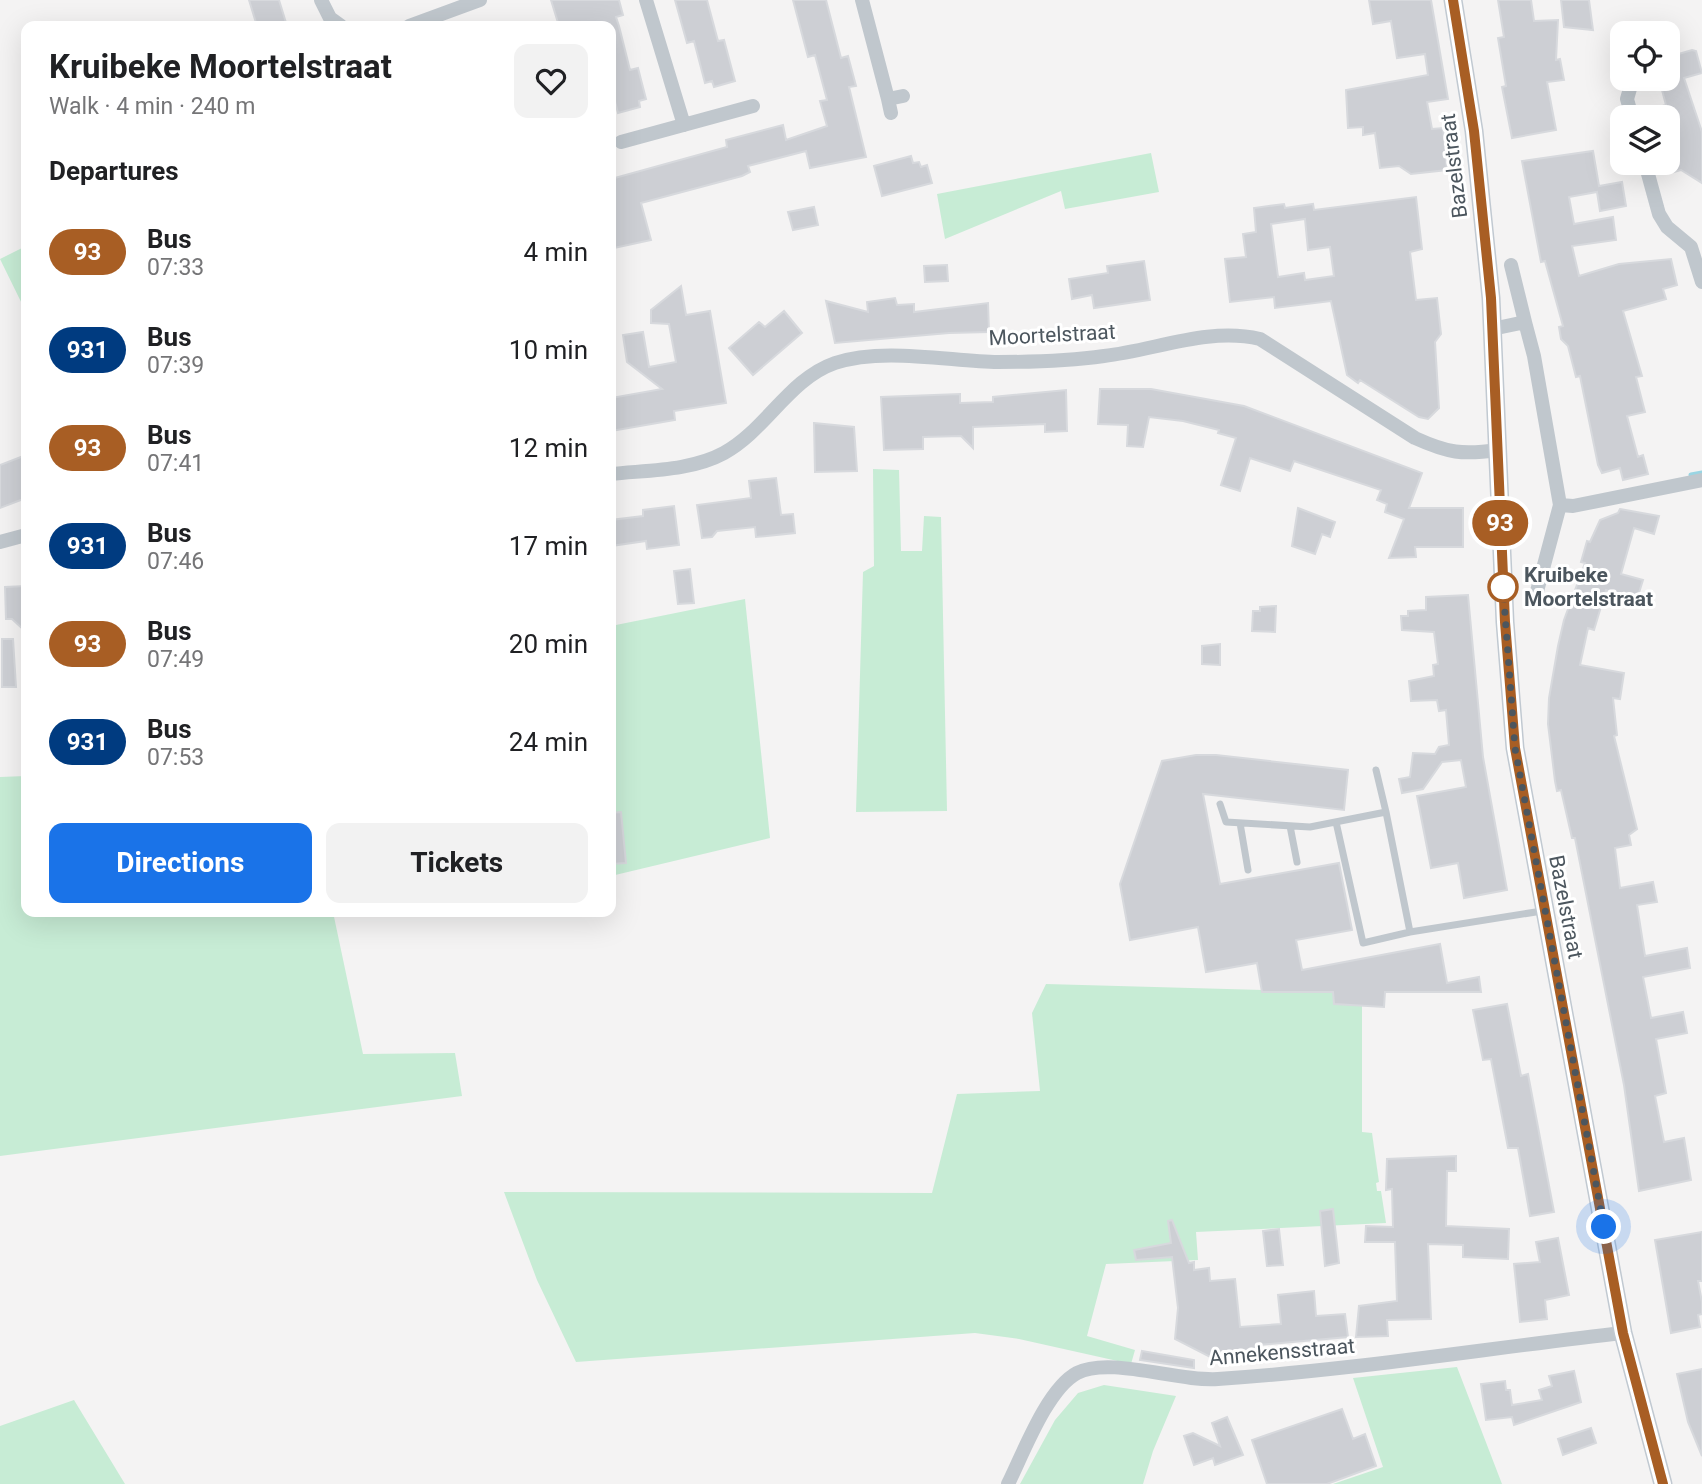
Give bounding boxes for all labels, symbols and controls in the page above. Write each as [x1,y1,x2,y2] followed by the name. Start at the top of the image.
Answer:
[1610,21,1680,175] map controls
[1610,21,1680,91] button: locate
[514,44,588,118] button: heart
[49,47,392,86] text: Kruibeke Moortelstraat
[49,93,255,120] text: Walk · 4 min · 240 m
[1610,105,1680,175] button: layers
[1436,112,1472,220] street label: Bazelstraat
[49,156,179,186] text: Departures
[147,224,192,254] text: Bus
[523,237,588,267] text: 4 min
[74,238,101,266] text: 93
[147,254,204,281] text: 07:33
[988,320,1116,350] street label: Moortelstraat
[147,322,192,352] text: Bus
[509,335,588,365] text: 10 min
[67,336,108,364] text: 931
[147,352,204,379] text: 07:39
[147,420,192,450] text: Bus
[509,433,588,463] text: 12 min
[74,434,101,462] text: 93
[147,450,204,477] text: 07:41
[1468,500,1532,546] line badge: 93
[1486,509,1514,537] text: 93
[147,518,192,548] text: Bus
[509,531,588,561] text: 17 min
[67,532,108,560] text: 931
[147,548,204,575] text: 07:46
[1524,563,1653,611] place label: Kruibeke Moortelstraat
[1488,572,1518,602] marker: Kruibeke Moortelstraat
[147,616,192,646] text: Bus
[509,629,588,659] text: 20 min
[74,630,101,658] text: 93
[147,646,204,673] text: 07:49
[147,714,192,744] text: Bus
[509,727,588,757] text: 24 min
[67,728,108,756] text: 931
[147,744,204,771] text: 07:53
[49,823,312,903] button: Directions
[326,823,588,903] button: Tickets
[1544,853,1588,961] street label: Bazelstraat
[1586,1209,1621,1244] your location
[1208,1334,1356,1370] street label: Annekensstraat

